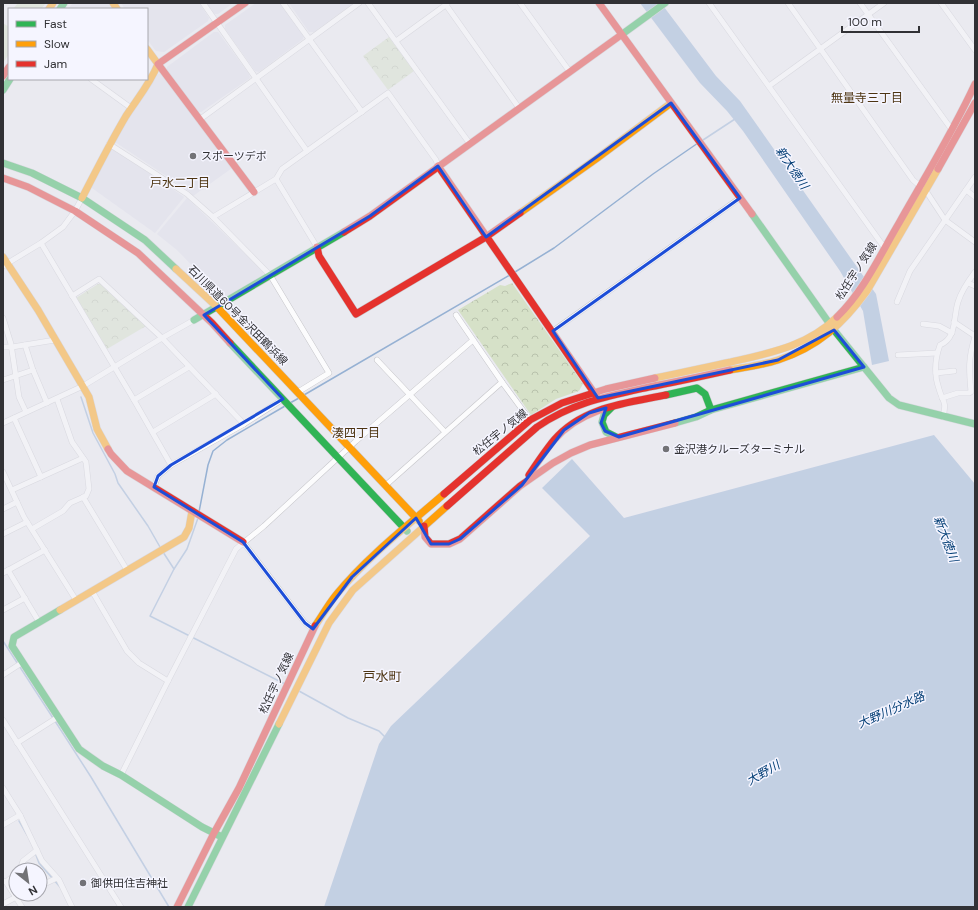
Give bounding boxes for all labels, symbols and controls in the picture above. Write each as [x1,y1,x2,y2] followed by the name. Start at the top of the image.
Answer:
[8,8,148,80] legend
[842,8,919,34] scale bar
[848,14,882,30] text: 100 m
[44,16,67,32] text: Fast
[44,36,70,52] text: Slow
[44,56,67,72] text: Jam
[831,90,903,106] district label: 無量寺三丁目
[772,144,813,194] water label: 新大徳川
[201,149,267,163] place label: スポーツデポ
[188,151,198,161] marker: スポーツデポ
[150,175,210,191] district label: 戸水二丁目
[832,240,880,302] street label: 松任宇ノ気線
[185,262,291,368] street label: 石川県道60号金沢田鶴浜線
[470,406,530,458] street label: 松任宇ノ気線
[332,425,380,441] district label: 湊四丁目
[674,442,805,456] place label: 金沢港クルーズターミナル
[661,444,671,454] marker: 金沢港クルーズターミナル
[930,514,963,566] water label: 新大徳川
[256,650,296,716] street label: 松任宇ノ気線
[362,668,402,685] district label: 戸水町
[855,688,928,732] water label: 大野川分水路
[743,756,784,789] water label: 大野川
[8,862,48,902] north arrow
[90,876,168,890] place label: 御供田住吉神社
[78,878,88,888] marker: 御供田住吉神社
[26,883,40,899] text: N

